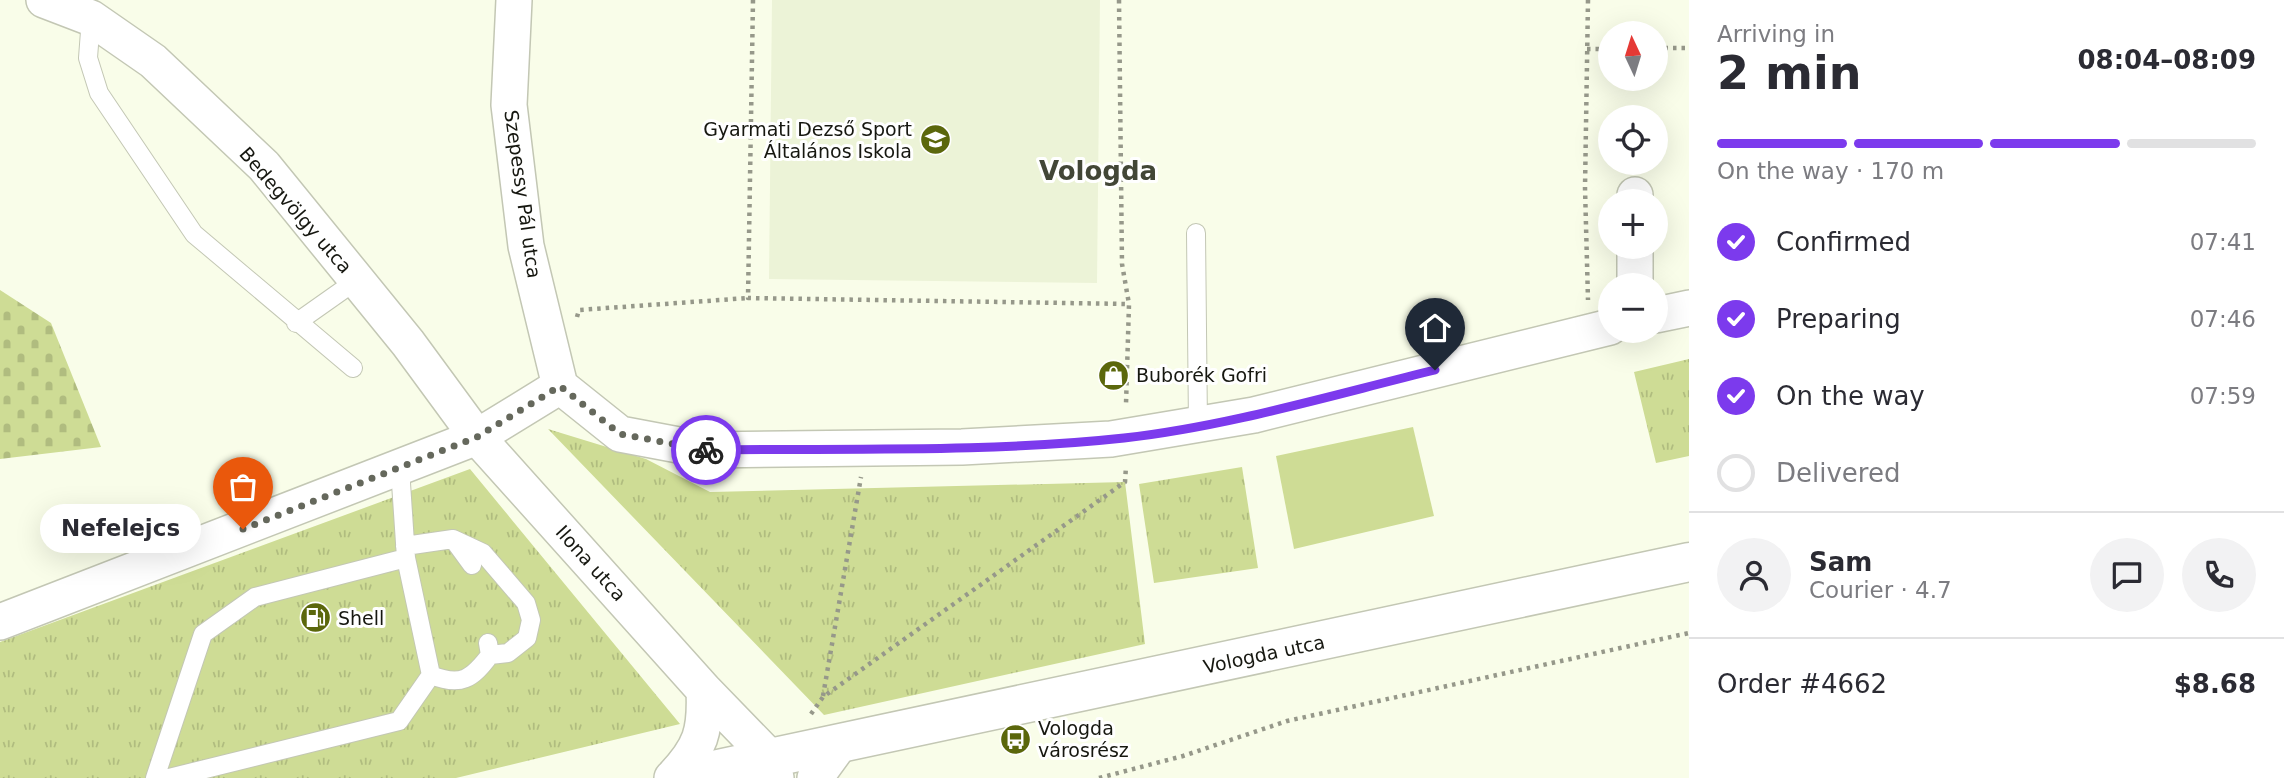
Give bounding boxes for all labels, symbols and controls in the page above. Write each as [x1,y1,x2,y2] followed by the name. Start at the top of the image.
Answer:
[1598,21,1668,91] north arrow
[1598,21,1668,343] map controls
[1717,21,1835,47] text: Arriving in
[2077,45,2256,75] text: 08:04–08:09
[1717,46,1861,100] text: 2 min
[1598,105,1668,175] button: locate
[500,108,546,280] street label: Szepessy Pál utca
[703,118,912,162] place label: Gyarmati Dezső Sport Általános Iskola
[918,123,952,157] school or university icon: Gyarmati Dezső Sport Általános Iskola
[235,143,357,277] street label: Bedegvölgy utca
[1039,156,1157,186] district label: Vologda
[1717,158,1944,184] text: On the way · 170 m
[1598,189,1668,259] button: +
[1717,223,1755,261] icon: check
[1776,227,1911,257] text: Confirmed
[2190,229,2256,255] text: 07:41
[1598,273,1668,343] button: −
[1405,298,1465,370] pin
[1717,300,1755,338] icon: check
[1776,304,1901,334] text: Preparing
[2190,306,2256,332] text: 07:46
[1416,309,1454,347] icon: home
[1096,358,1130,392] shop icon: Buborék Gofri
[1136,364,1267,386] place label: Buborék Gofri
[1717,377,1755,415] icon: check
[1776,381,1925,411] text: On the way
[2190,383,2256,409] text: 07:59
[671,415,741,485] courier
[687,431,725,469] icon: bike
[213,457,273,529] pin
[1776,458,1900,488] text: Delivered
[224,468,262,506] icon: bag
[40,504,201,554] callout: Nefelejcs
[61,515,180,541] text: Nefelejcs
[551,521,631,605] street label: Ilona utca
[1717,538,1791,612] button: person
[2090,538,2164,612] button: chat
[2182,538,2256,612] button: phone
[1809,547,1872,577] text: Sam
[1809,577,1952,603] text: Courier · 4.7
[298,601,332,635] fuel station icon: Shell
[338,607,384,629] place label: Shell
[1201,630,1327,678] street label: Vologda utca
[1717,669,1887,699] text: Order #4662
[2174,669,2256,699] text: $8.68
[1038,717,1129,761] place label: Vologda városrész
[998,722,1032,756] bus stop icon: Vologda városrész

